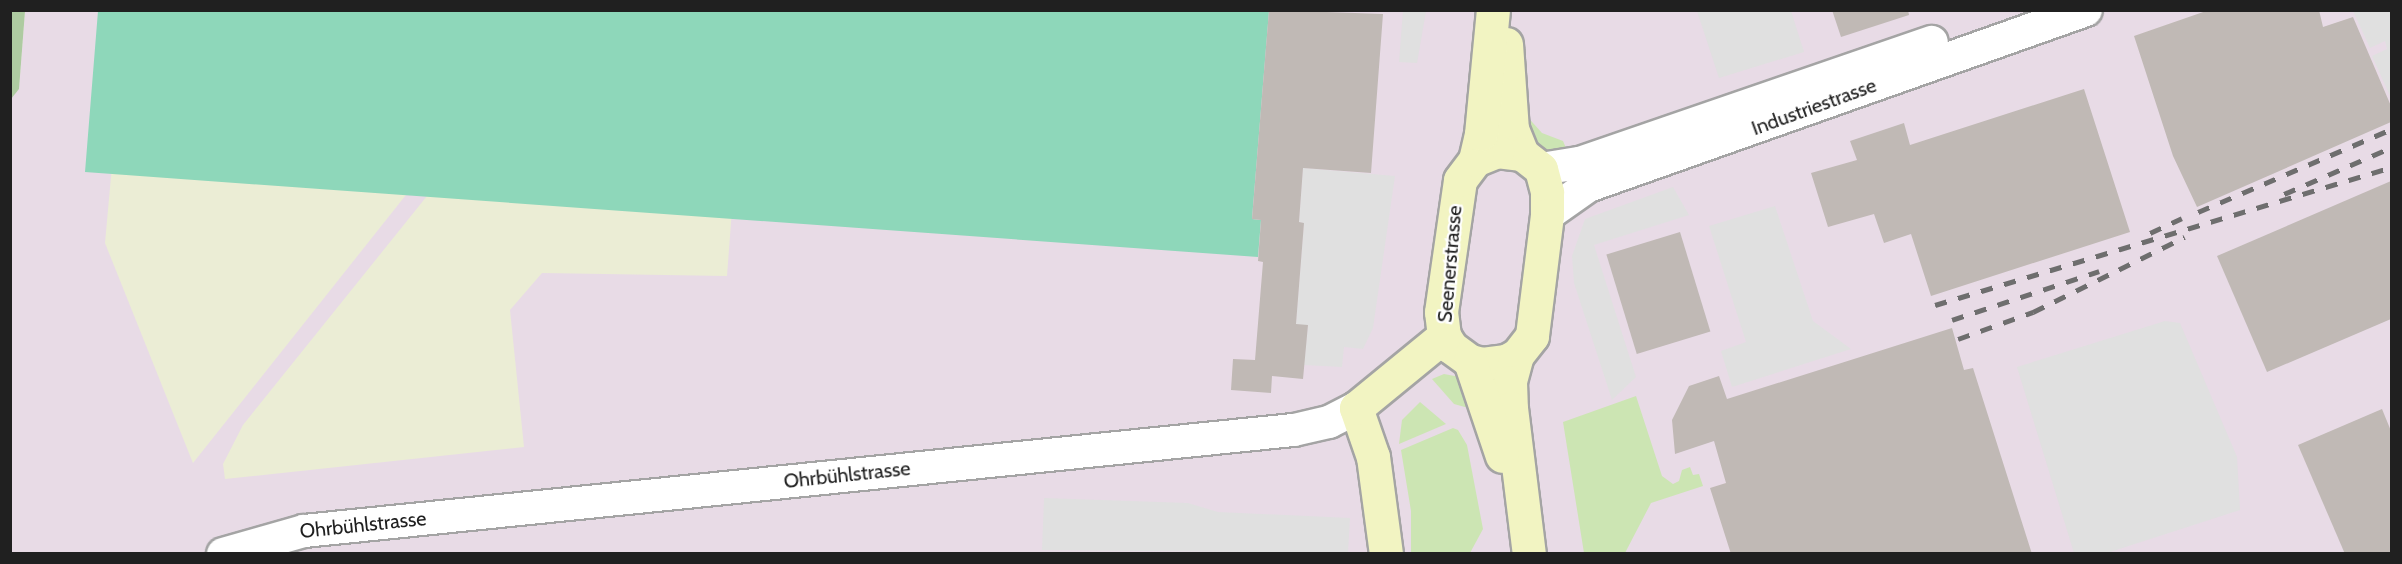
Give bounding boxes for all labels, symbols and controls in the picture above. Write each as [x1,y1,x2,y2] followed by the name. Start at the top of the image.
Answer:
[1748,73,1880,141] street label: Industriestrasse
[1433,204,1467,324] street label: Seenerstrasse
[783,456,911,494] street label: Ohrbühlstrasse
[299,506,427,544] street label: Ohrbühlstrasse

